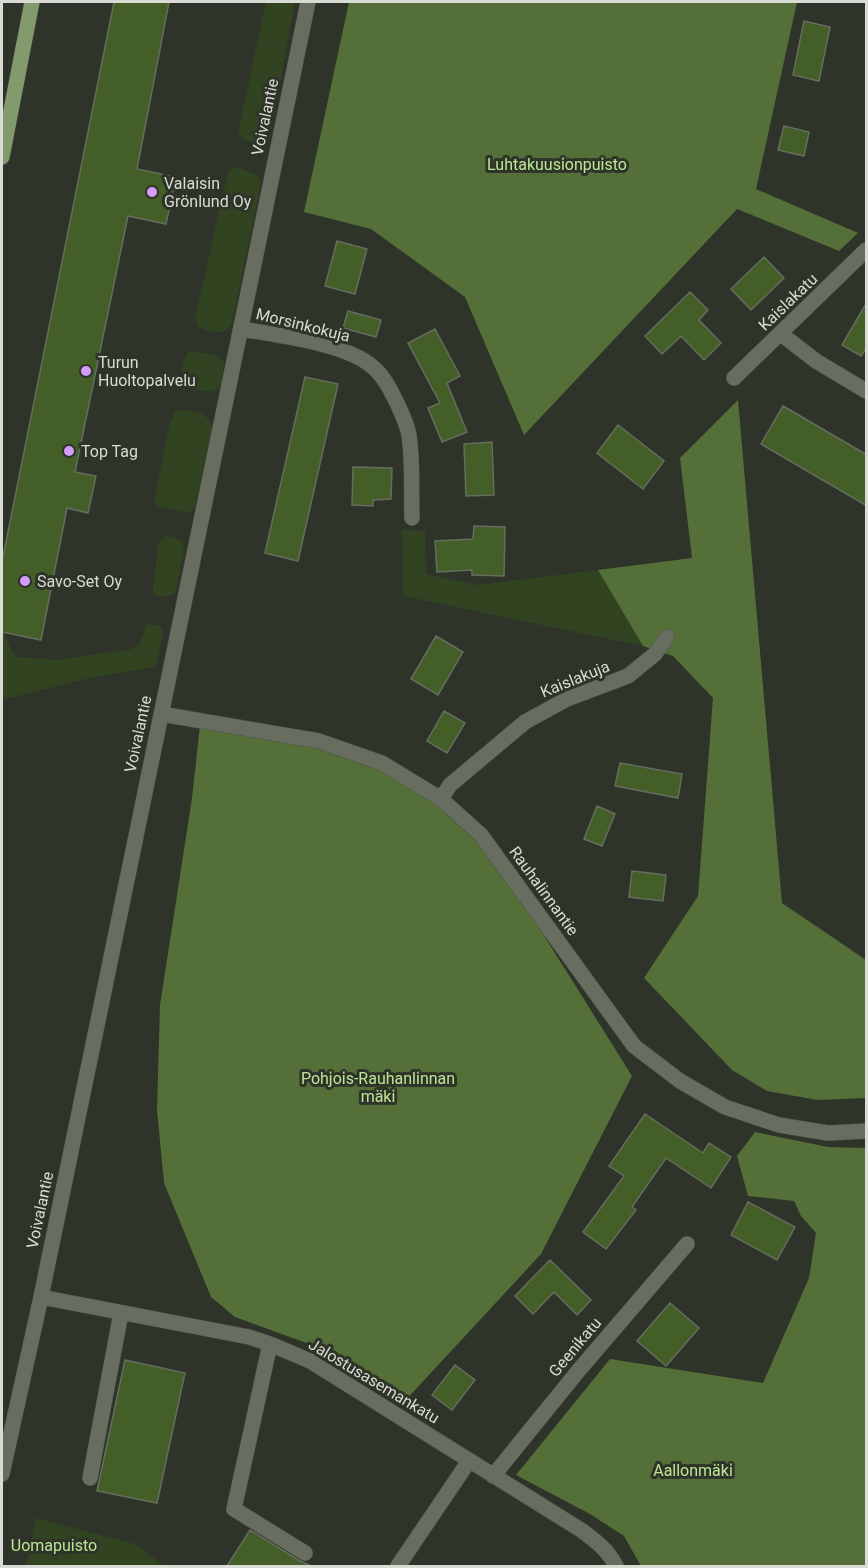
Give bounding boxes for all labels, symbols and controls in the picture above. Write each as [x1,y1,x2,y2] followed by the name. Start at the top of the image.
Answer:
[248,77,282,157] street label: Voivalantie
[487,155,627,174] park label: Luhtakuusionpuisto
[164,174,252,211] place label: Valaisin Grönlund Oy
[145,185,159,199] marker: Valaisin Grönlund Oy
[755,269,821,335] street label: Kaislakatu
[254,304,352,346] street label: Morsinkokuja
[98,353,196,390] place label: Turun Huoltopalvelu
[79,364,93,378] marker: Turun Huoltopalvelu
[81,442,138,461] place label: Top Tag
[62,444,76,458] marker: Top Tag
[37,572,122,591] place label: Savo-Set Oy
[18,574,32,588] marker: Savo-Set Oy
[538,657,612,701] street label: Kaislakuja
[121,694,155,774] street label: Voivalantie
[505,843,583,939] street label: Rauhalinnantie
[301,1069,455,1106] park label: Pohjois-Rauhanlinnan mäki
[23,1170,57,1250] street label: Voivalantie
[545,1314,605,1380] street label: Geenikatu
[305,1334,443,1428] street label: Jalostusasemankatu
[653,1461,733,1480] park label: Aallonmäki
[11,1536,97,1555] park label: Uomapuisto

